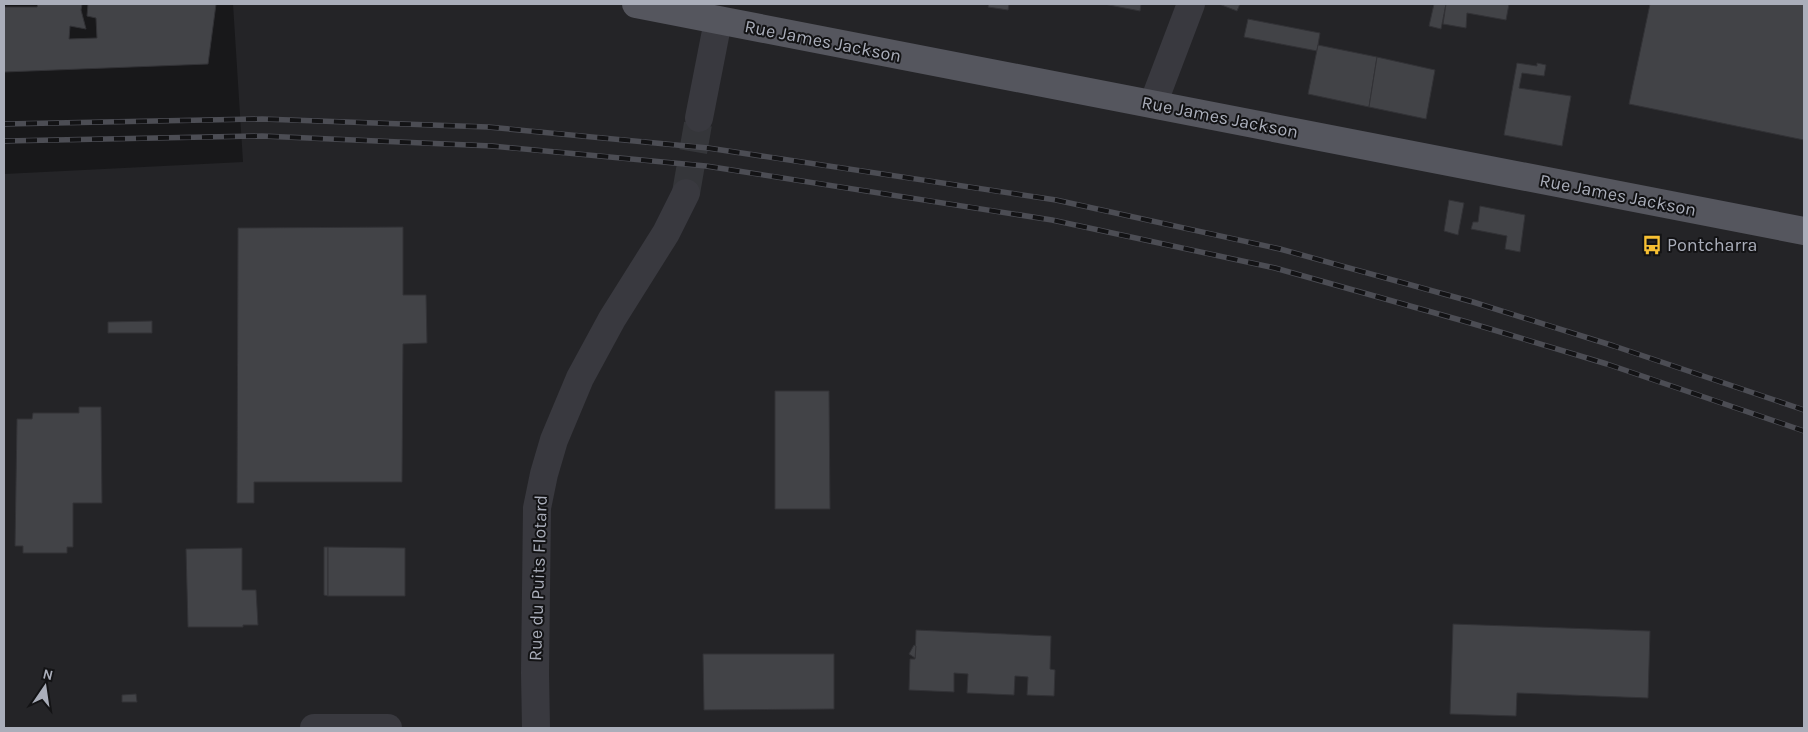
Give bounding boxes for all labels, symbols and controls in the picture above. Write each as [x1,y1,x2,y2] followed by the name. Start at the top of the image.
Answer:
[743,15,903,67] street label: Rue James Jackson
[1140,91,1300,143] street label: Rue James Jackson
[1538,169,1698,221] street label: Rue James Jackson
[1641,234,1663,256] bus stop icon: Pontcharra
[1667,234,1757,256] place label: Pontcharra
[524,495,552,661] street label: Rue du Puits Flotard
[20,662,70,712] north arrow
[41,665,55,684] text: N

